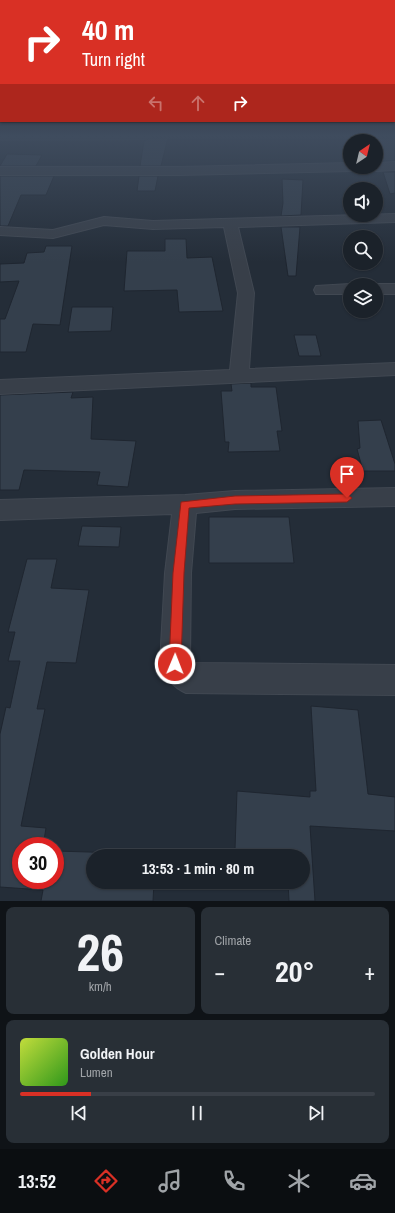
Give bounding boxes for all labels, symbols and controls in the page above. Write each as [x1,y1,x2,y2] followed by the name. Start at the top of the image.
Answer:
[82,11,134,49] text: 40 m
[16,16,68,68] icon: right
[82,47,145,72] text: Turn right
[145,92,167,114] icon: left
[187,92,209,114] icon: ahead
[229,92,251,114] icon: right
[343,134,383,174] north arrow
[343,134,383,318] map controls
[343,182,383,222] button: sound
[343,230,383,270] button: search
[343,278,383,318] button: layers
[330,457,364,498] pin
[336,463,358,485] icon: arrive
[154,643,196,685] position arrow
[12,837,64,889] speed limit sign: 30
[142,858,254,879] text: 13:53 · 1 min · 80 m
[77,917,124,987] text: 26
[215,932,251,949] text: Climate
[275,951,314,991] text: 20°
[215,957,225,987] text: −
[364,957,375,987] text: +
[89,978,112,995] text: km/h
[80,1043,155,1064] text: Golden Hour
[80,1064,113,1081] text: Lumen
[68,1102,90,1124] icon: previous
[186,1102,208,1124] icon: pause
[305,1102,327,1124] icon: next
[92,1167,120,1195] icon: directions
[156,1167,184,1195] icon: music
[220,1167,248,1195] icon: phone
[285,1167,313,1195] icon: climate
[349,1167,377,1195] icon: car
[18,1169,56,1194] text: 13:52

